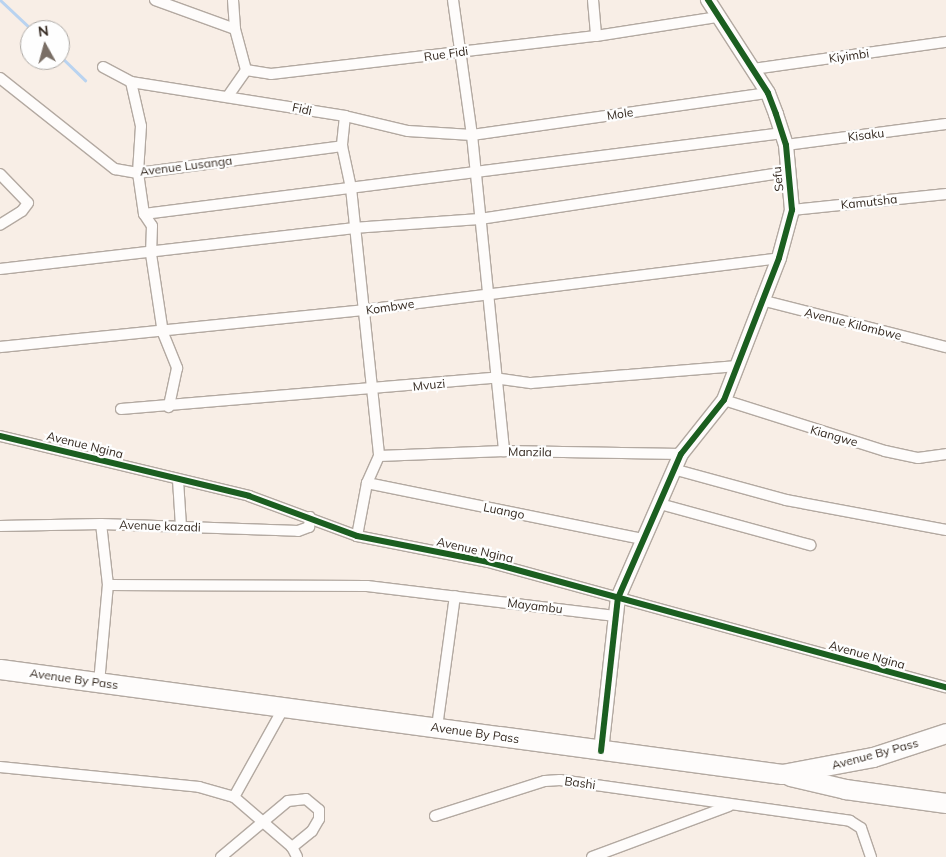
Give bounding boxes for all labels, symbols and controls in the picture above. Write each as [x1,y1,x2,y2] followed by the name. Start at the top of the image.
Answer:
[20,20,70,70] north arrow
[37,22,50,41] text: N
[423,44,469,64] street label: Rue Fidi
[828,46,870,66] street label: Kiyimbi
[291,100,313,118] street label: Fidi
[606,105,634,123] street label: Mole
[847,126,885,144] street label: Kisaku
[139,153,233,179] street label: Avenue Lusanga
[770,166,786,192] street label: Sefu
[840,192,898,212] street label: Kamutsha
[365,296,415,318] street label: Kombwe
[803,305,903,343] street label: Avenue Kilombwe
[412,376,446,394] street label: Mvuzi
[809,422,859,450] street label: Kiangwe
[45,429,125,461] street label: Avenue Ngina
[508,444,552,460] street label: Manzila
[482,500,526,522] street label: Luango
[119,517,201,535] street label: Avenue kazadi
[435,534,515,566] street label: Avenue Ngina
[507,595,563,617] street label: Mayambu
[827,638,907,672] street label: Avenue Ngina
[29,666,119,692] street label: Avenue By Pass
[430,720,520,746] street label: Avenue By Pass
[830,735,920,773] street label: Avenue By Pass
[564,774,596,792] street label: Bashi

